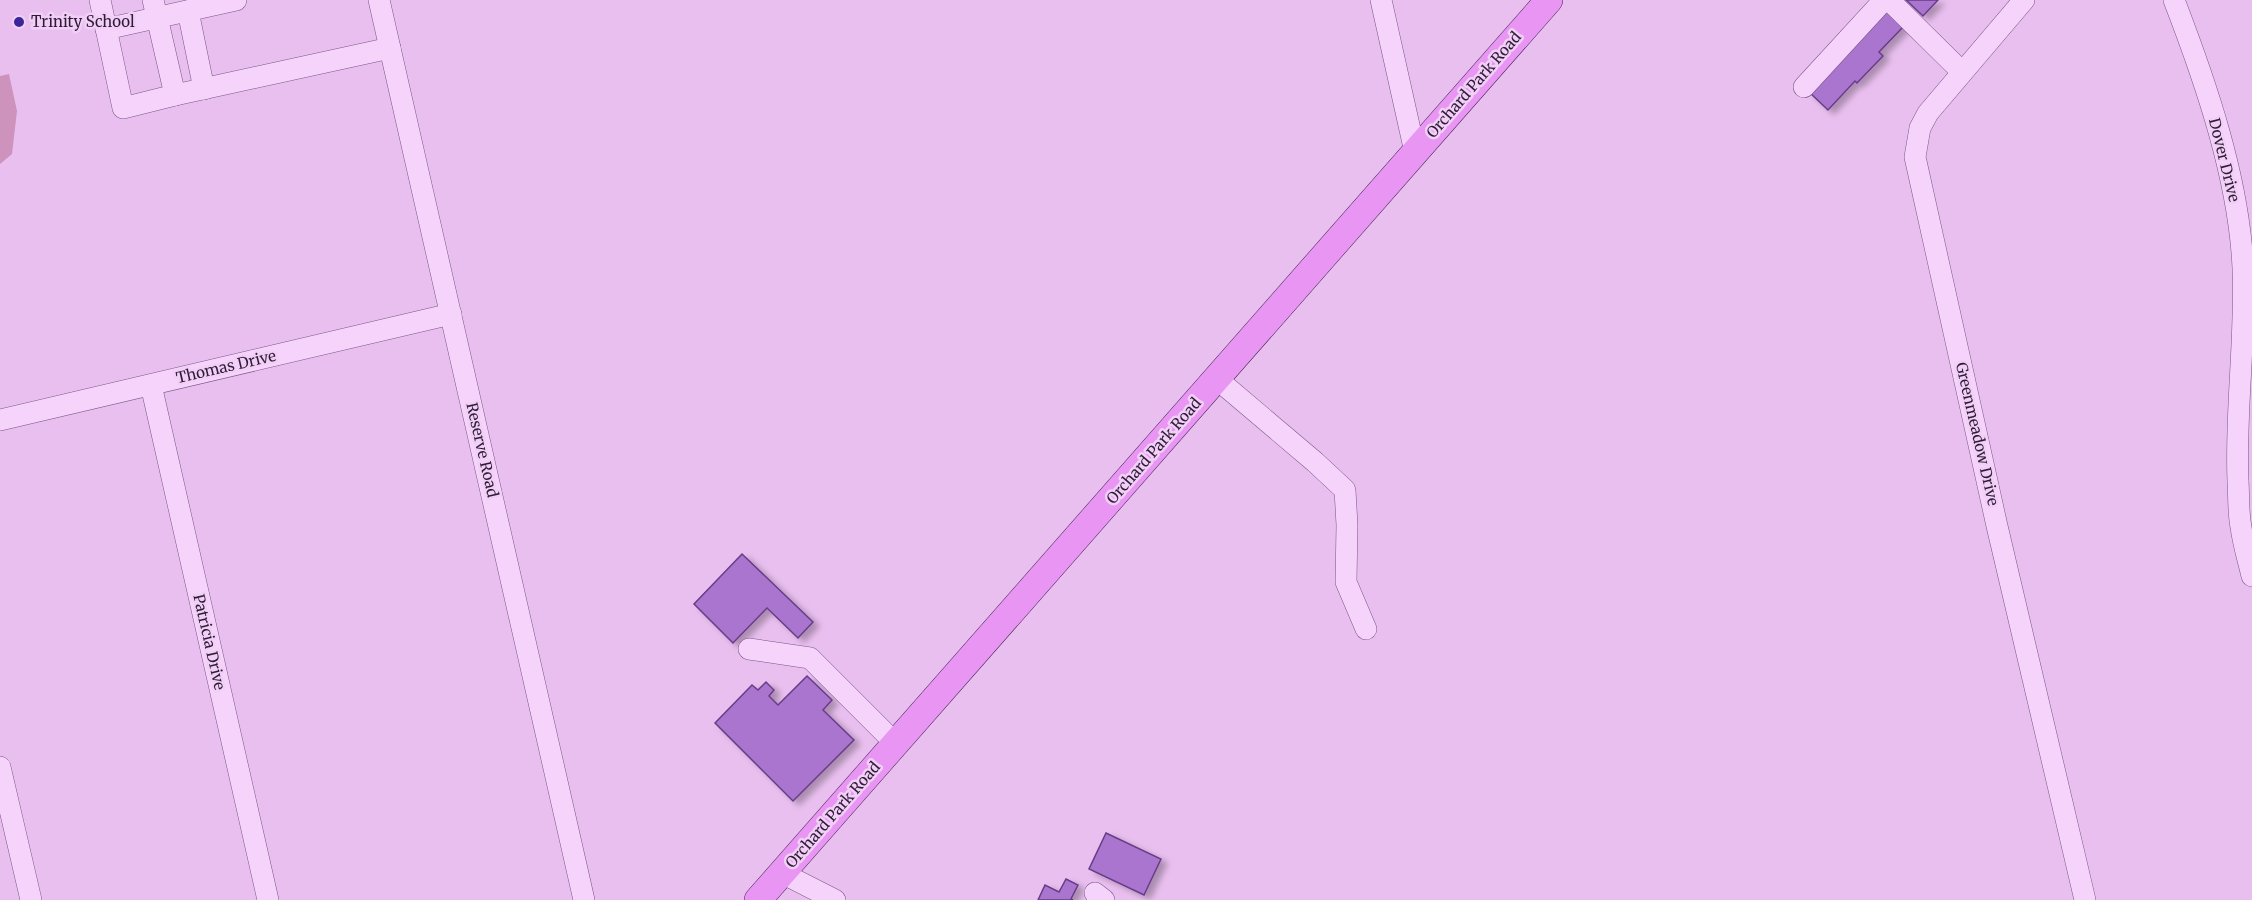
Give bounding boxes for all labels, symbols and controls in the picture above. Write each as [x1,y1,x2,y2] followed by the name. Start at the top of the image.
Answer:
[31,12,135,31] place label: Trinity School
[12,15,26,29] marker: Trinity School
[1422,28,1525,142] street label: Orchard Park Road
[2205,116,2244,204] street label: Dover Drive
[174,346,278,387] street label: Thomas Drive
[1952,360,2003,508] street label: Greenmeadow Drive
[1102,394,1205,508] street label: Orchard Park Road
[462,401,503,499] street label: Reserve Road
[189,592,230,692] street label: Patricia Drive
[781,758,884,872] street label: Orchard Park Road

